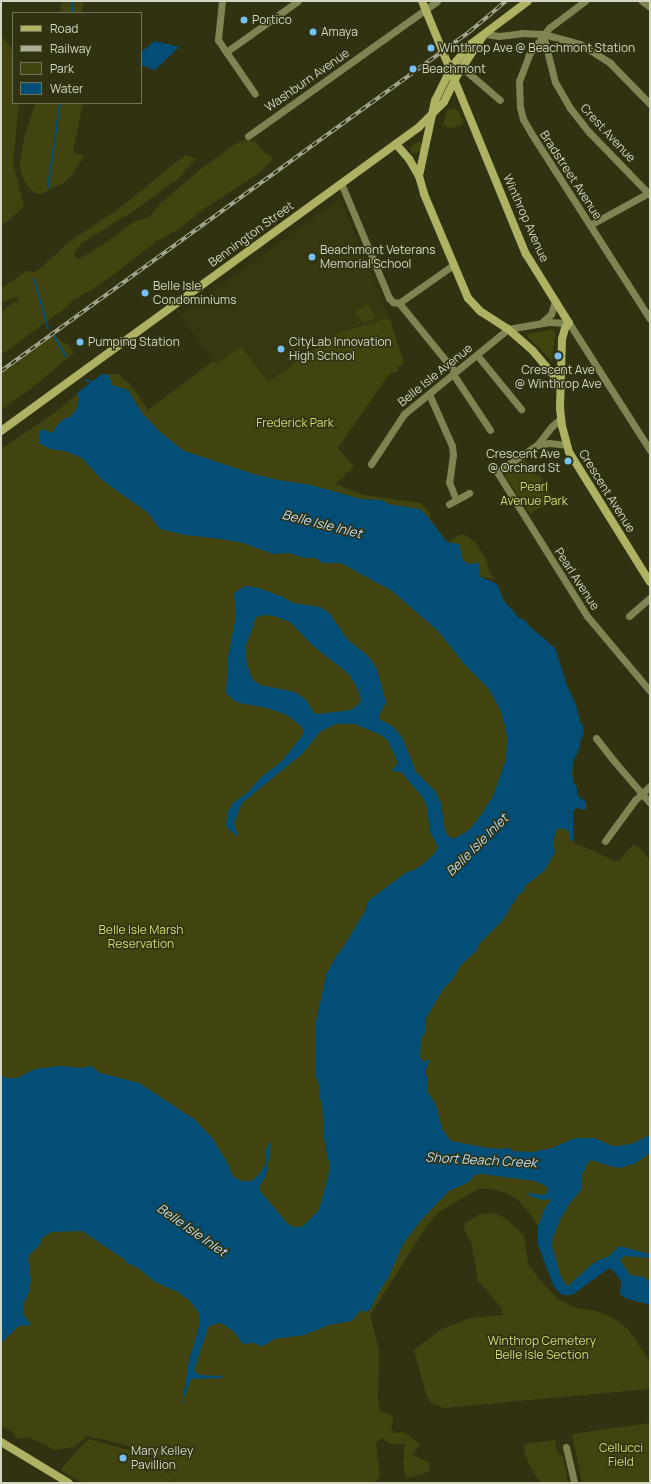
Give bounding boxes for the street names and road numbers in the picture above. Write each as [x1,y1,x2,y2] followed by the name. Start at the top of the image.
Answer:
[262,45,352,115] street label: Washburn Avenue
[577,101,639,165] street label: Crest Avenue
[537,128,605,222] street label: Bradstreet Avenue
[500,172,552,264] street label: Winthrop Avenue
[206,198,296,270] street label: Bennington Street
[395,341,475,409] street label: Belle Isle Avenue
[576,447,638,535] street label: Crescent Avenue
[552,545,602,613] street label: Pearl Avenue

